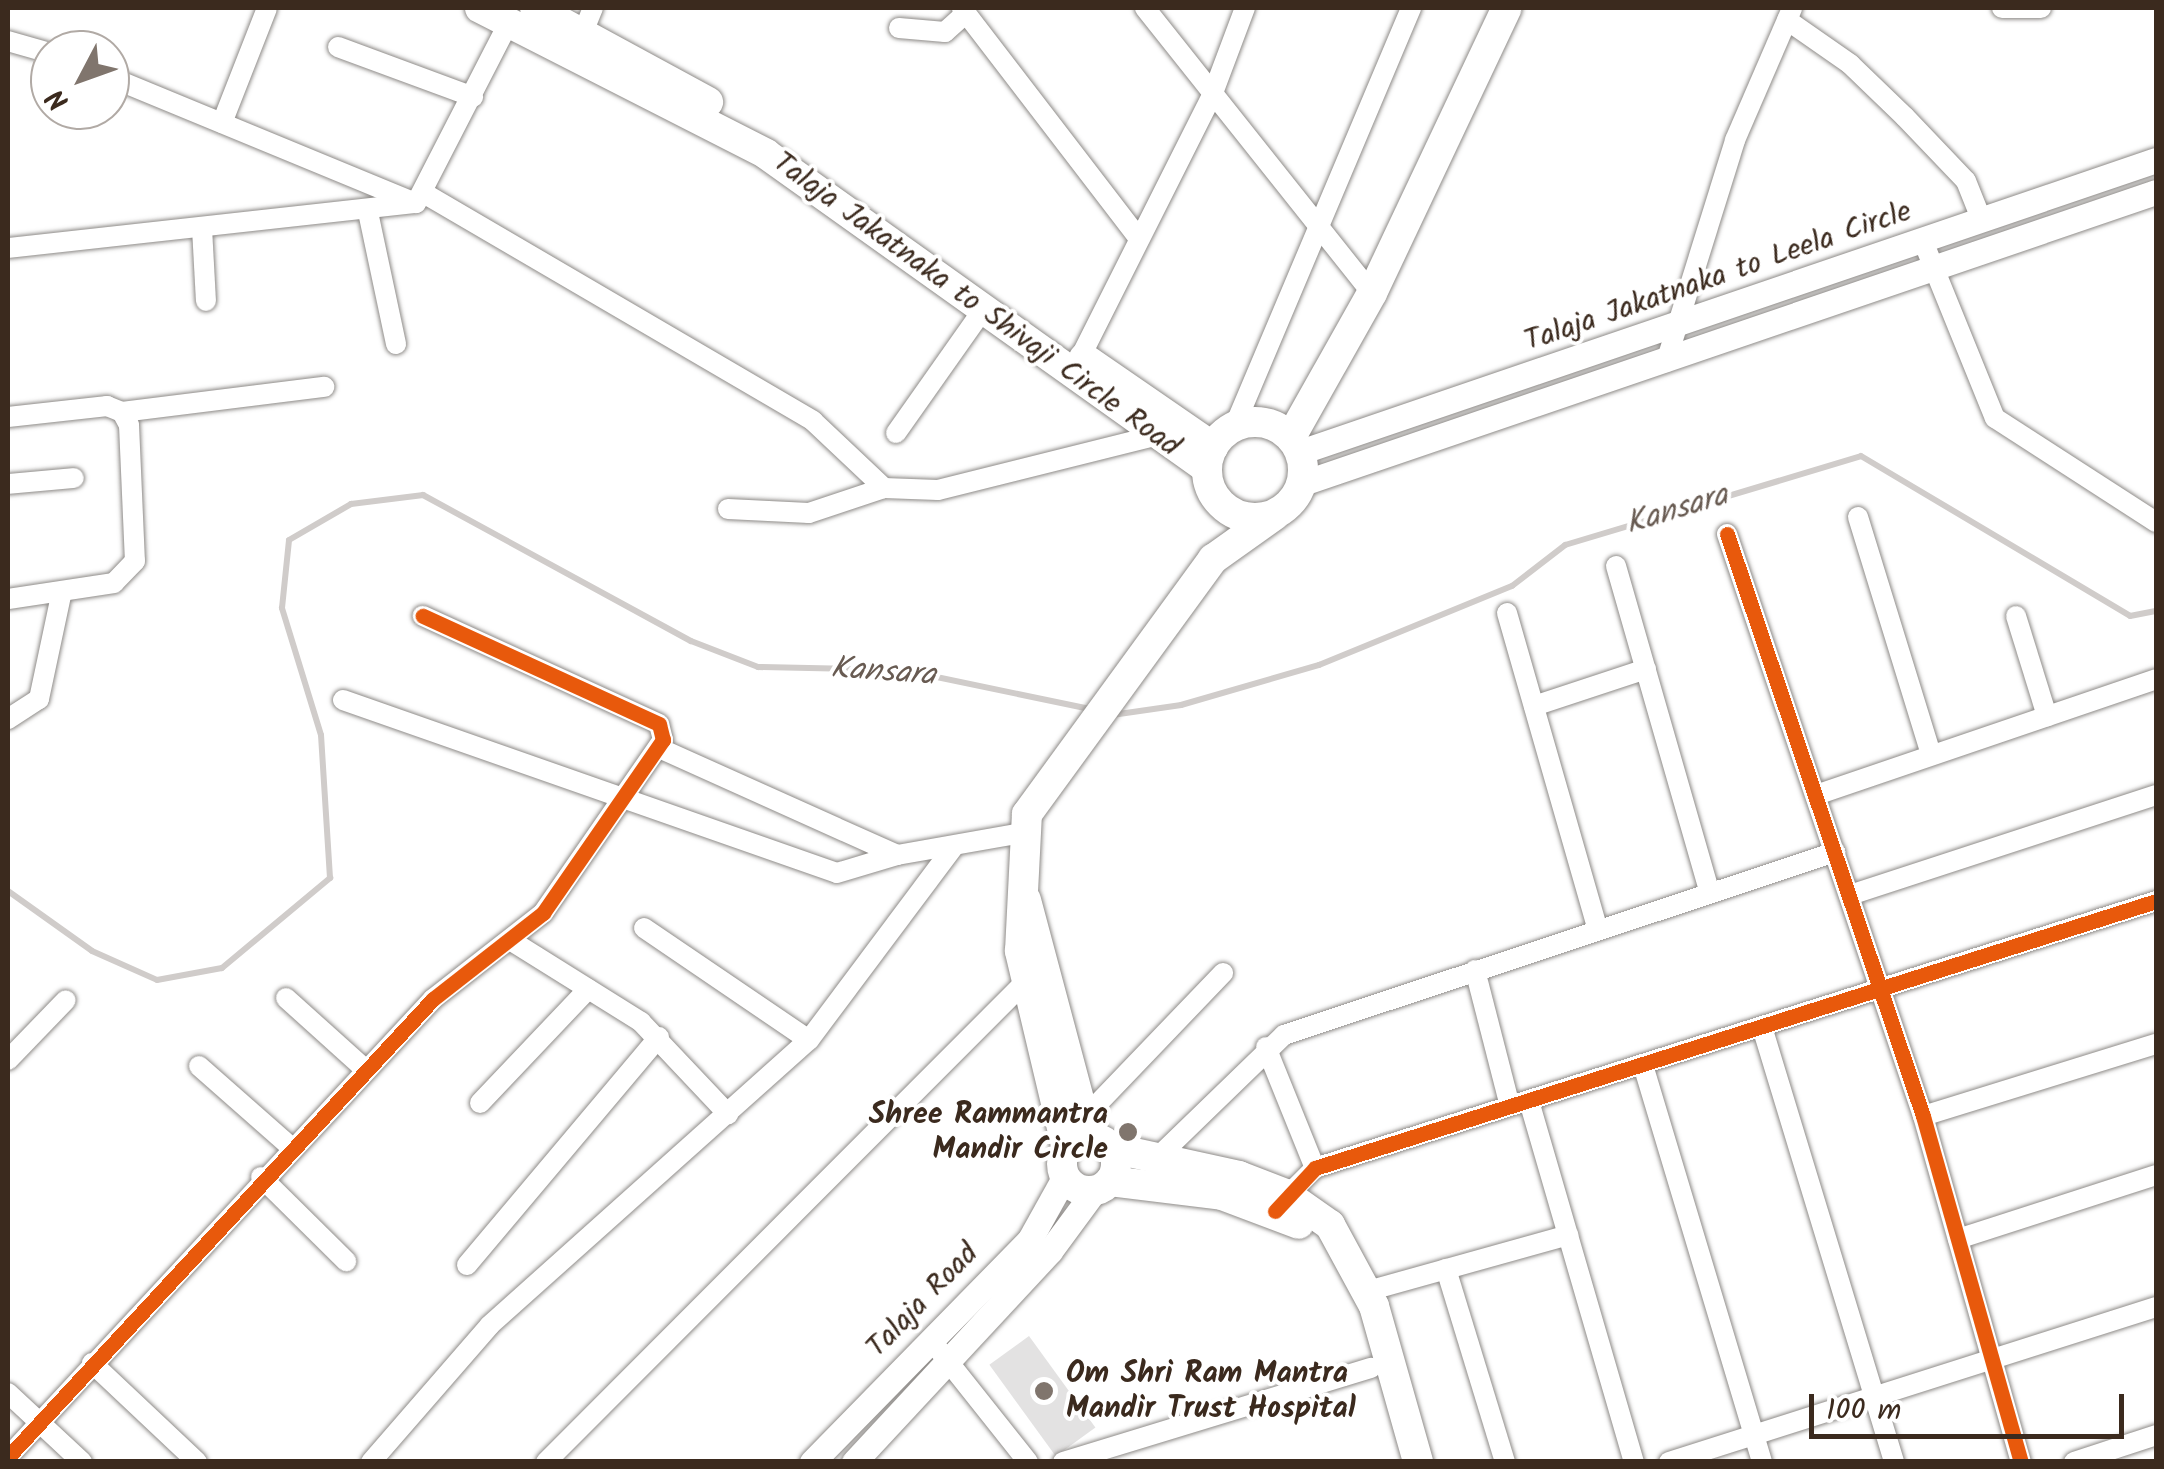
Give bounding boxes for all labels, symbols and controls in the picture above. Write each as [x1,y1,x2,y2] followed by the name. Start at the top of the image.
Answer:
[30,30,130,130] north arrow
[36,77,81,120] text: N
[765,145,1187,465] street label: Talaja Jakatnaka to Shivaji Circle Road
[1520,194,1916,360] street label: Talaja Jakatnaka to Leela Circle
[1621,477,1733,545] water label: Kansara
[829,650,937,696] water label: Kansara
[869,1097,1108,1168] place label: Shree Rammantra Mandir Circle
[1117,1121,1139,1143] marker: Shree Rammantra Mandir Circle
[860,1236,986,1366] street label: Talaja Road
[1066,1356,1356,1426] place label: Om Shri Ram Mantra Mandir Trust Hospital
[1814,1374,2129,1436] scale bar
[1031,1378,1057,1404] marker: Om Shri Ram Mantra Mandir Trust Hospital
[1826,1387,1901,1435] text: 100 m

